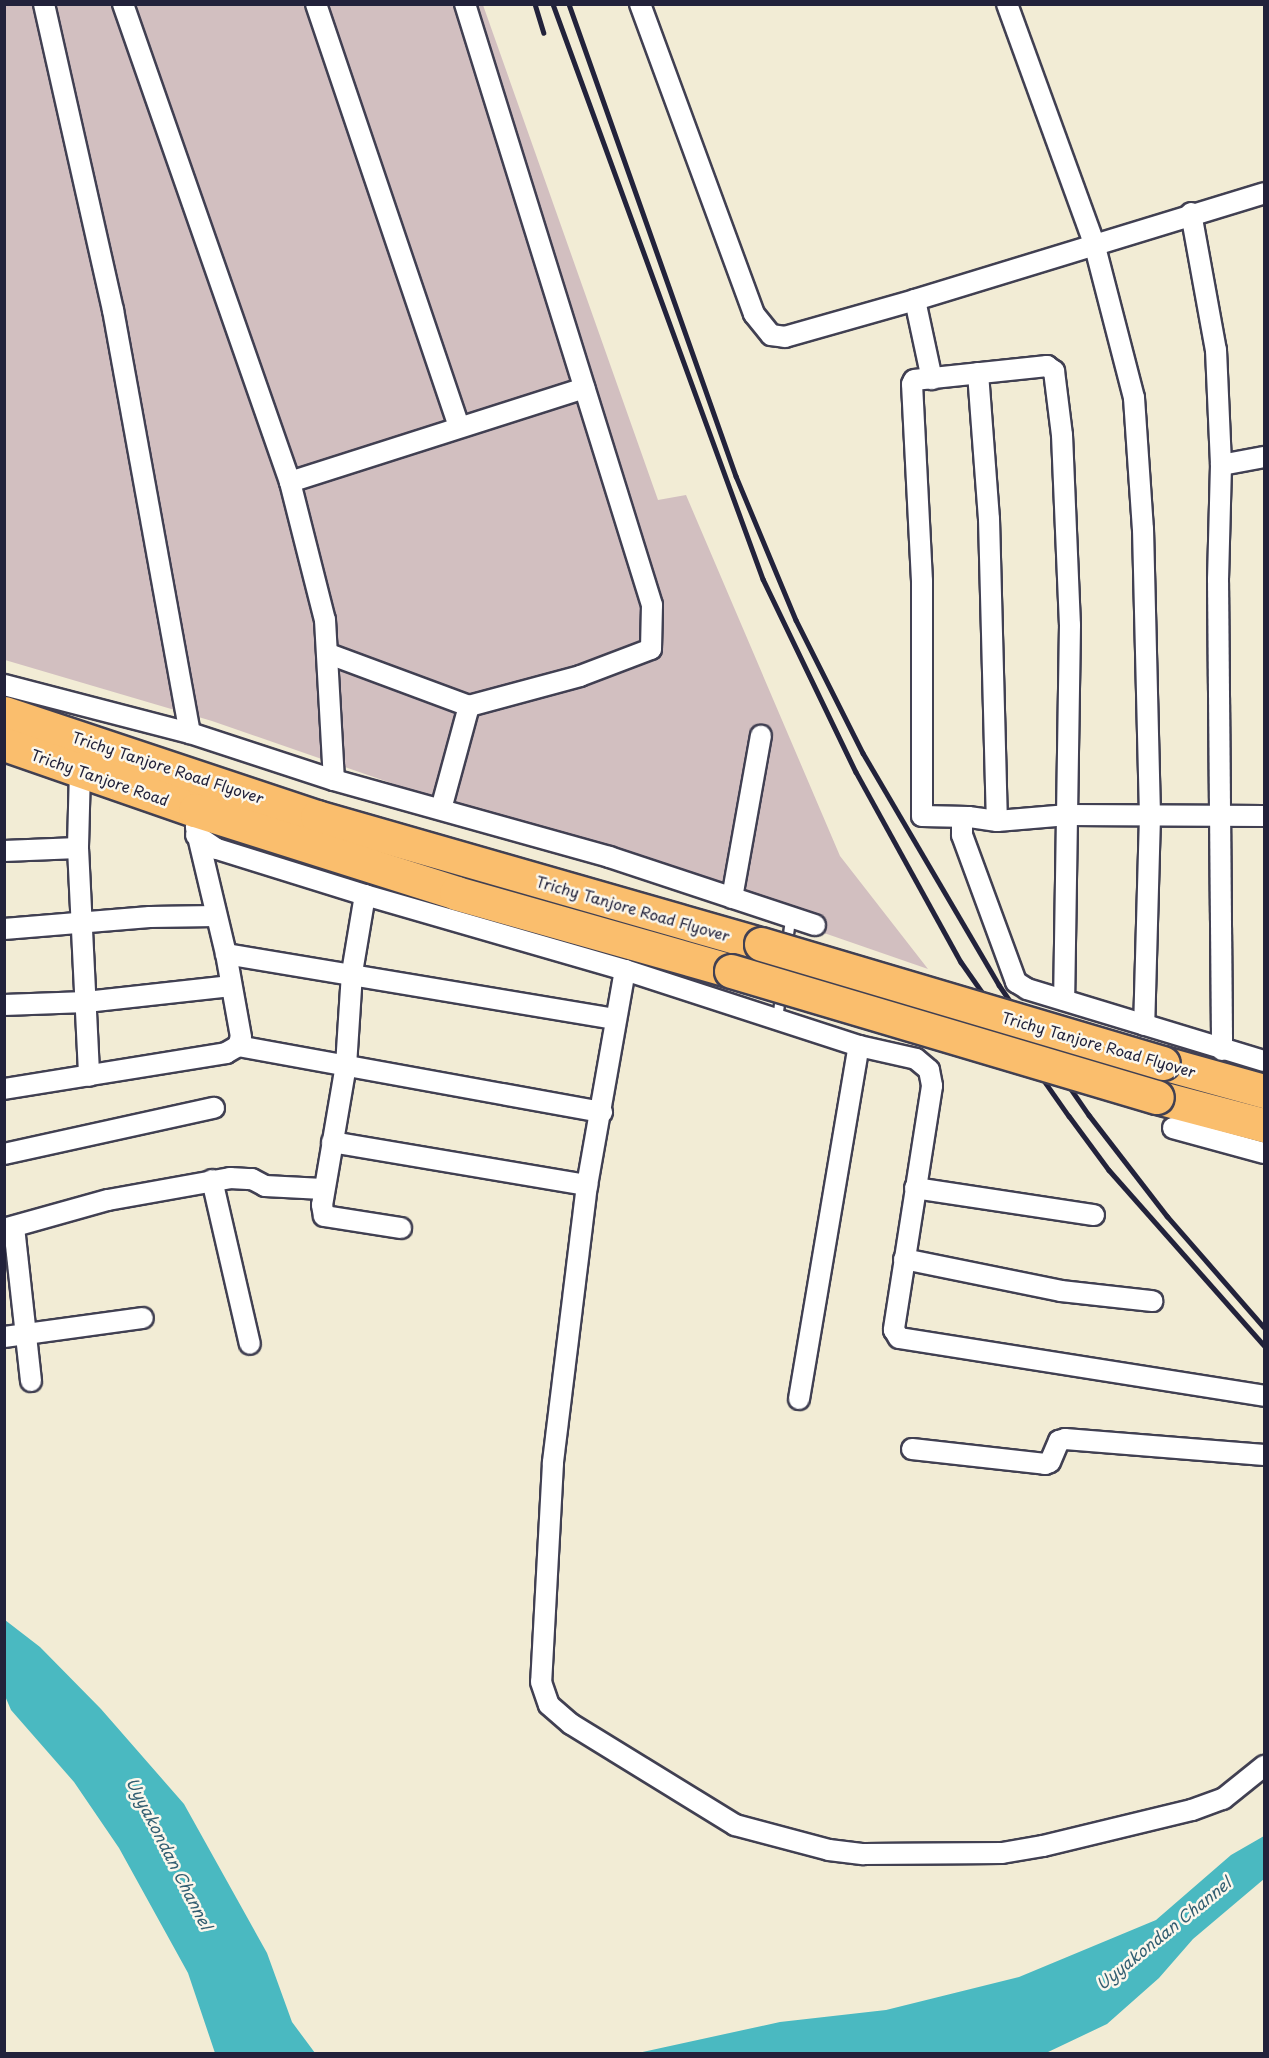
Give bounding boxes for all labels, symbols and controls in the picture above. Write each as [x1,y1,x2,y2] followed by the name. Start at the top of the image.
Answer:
[69,727,267,807] street label: Trichy Tanjore Road Flyover
[29,745,171,809] street label: Trichy Tanjore Road
[534,872,732,944] street label: Trichy Tanjore Road Flyover
[1000,1008,1198,1080] street label: Trichy Tanjore Road Flyover
[123,1774,217,1932] water label: Uyyakondan Channel
[1092,1873,1234,1993] water label: Uyyakondan Channel

